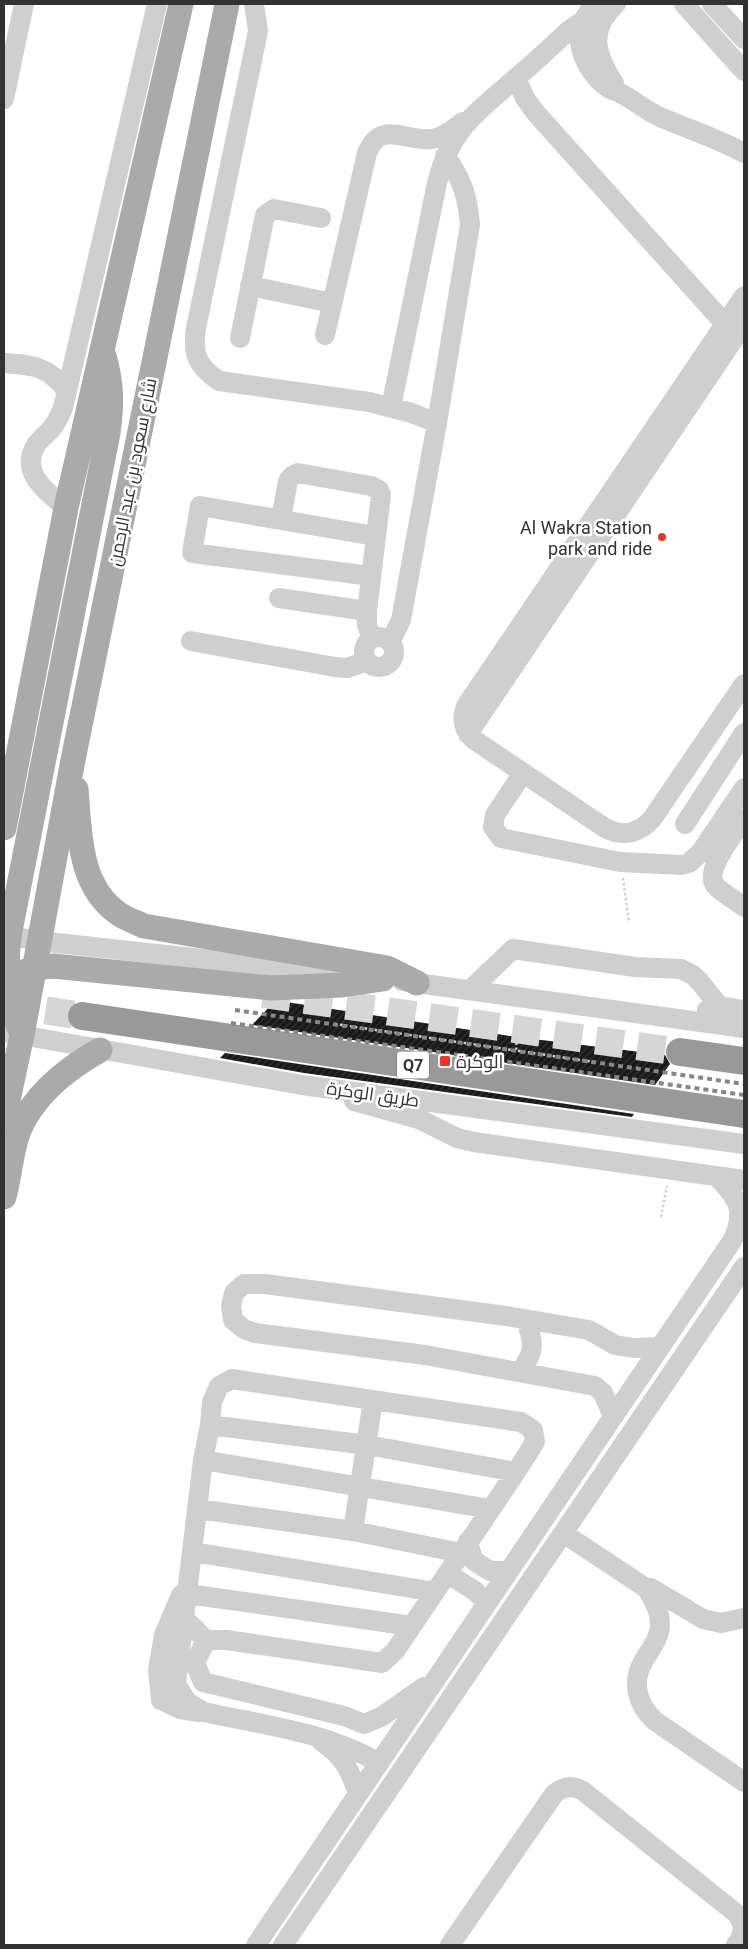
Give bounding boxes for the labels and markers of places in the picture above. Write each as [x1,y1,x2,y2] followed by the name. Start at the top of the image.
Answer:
[520,517,652,559] place label: Al Wakra Station park and ride
[656,531,668,543] marker: Al Wakra Station park and ride
[456,1051,503,1073] place label: الوكرة
[438,1054,452,1068] marker: الوكرة

